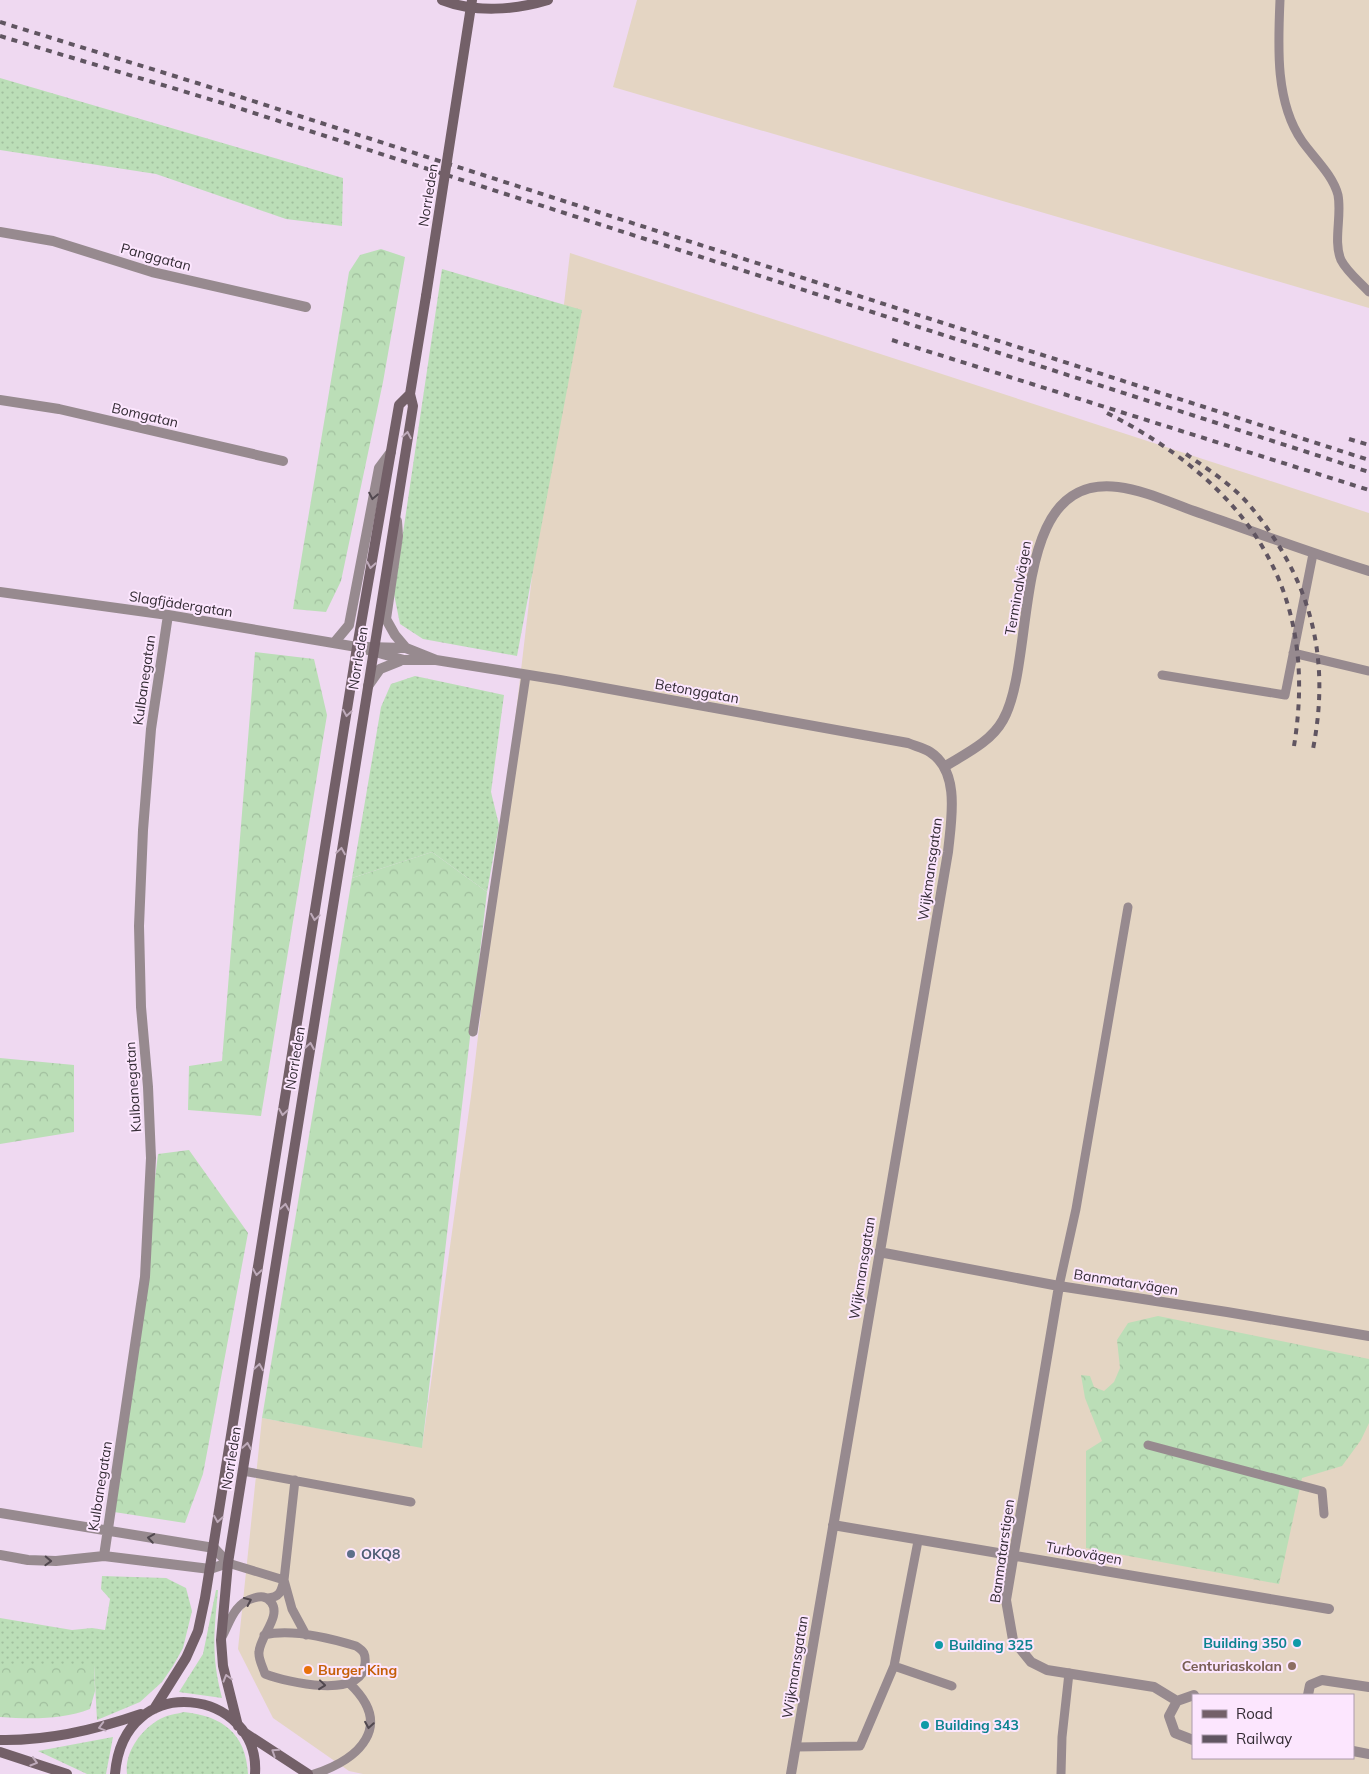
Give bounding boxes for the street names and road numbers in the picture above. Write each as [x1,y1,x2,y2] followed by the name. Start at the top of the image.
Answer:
[414,162,442,228] street label: Norrleden
[119,239,193,275] street label: Panggatan
[110,399,180,431] street label: Bomgatan
[1001,539,1035,637] street label: Terminalvägen
[128,587,234,621] street label: Slagfjädergatan
[344,625,372,691] street label: Norrleden
[129,634,159,726] street label: Kulbanegatan
[654,675,740,707] street label: Betonggatan
[914,816,946,922] street label: Wijkmansgatan
[281,1025,309,1091] street label: Norrleden
[121,1041,145,1133] street label: Kulbanegatan
[845,1215,879,1321] street label: Wijkmansgatan
[1072,1265,1180,1299] street label: Banmatarvägen
[217,1425,245,1491] street label: Norrleden
[84,1440,116,1532] street label: Kulbanegatan
[986,1498,1018,1604] street label: Banmatarstigen
[1045,1537,1123,1569] street label: Turbovägen
[778,1614,812,1720] street label: Wijkmansgatan

